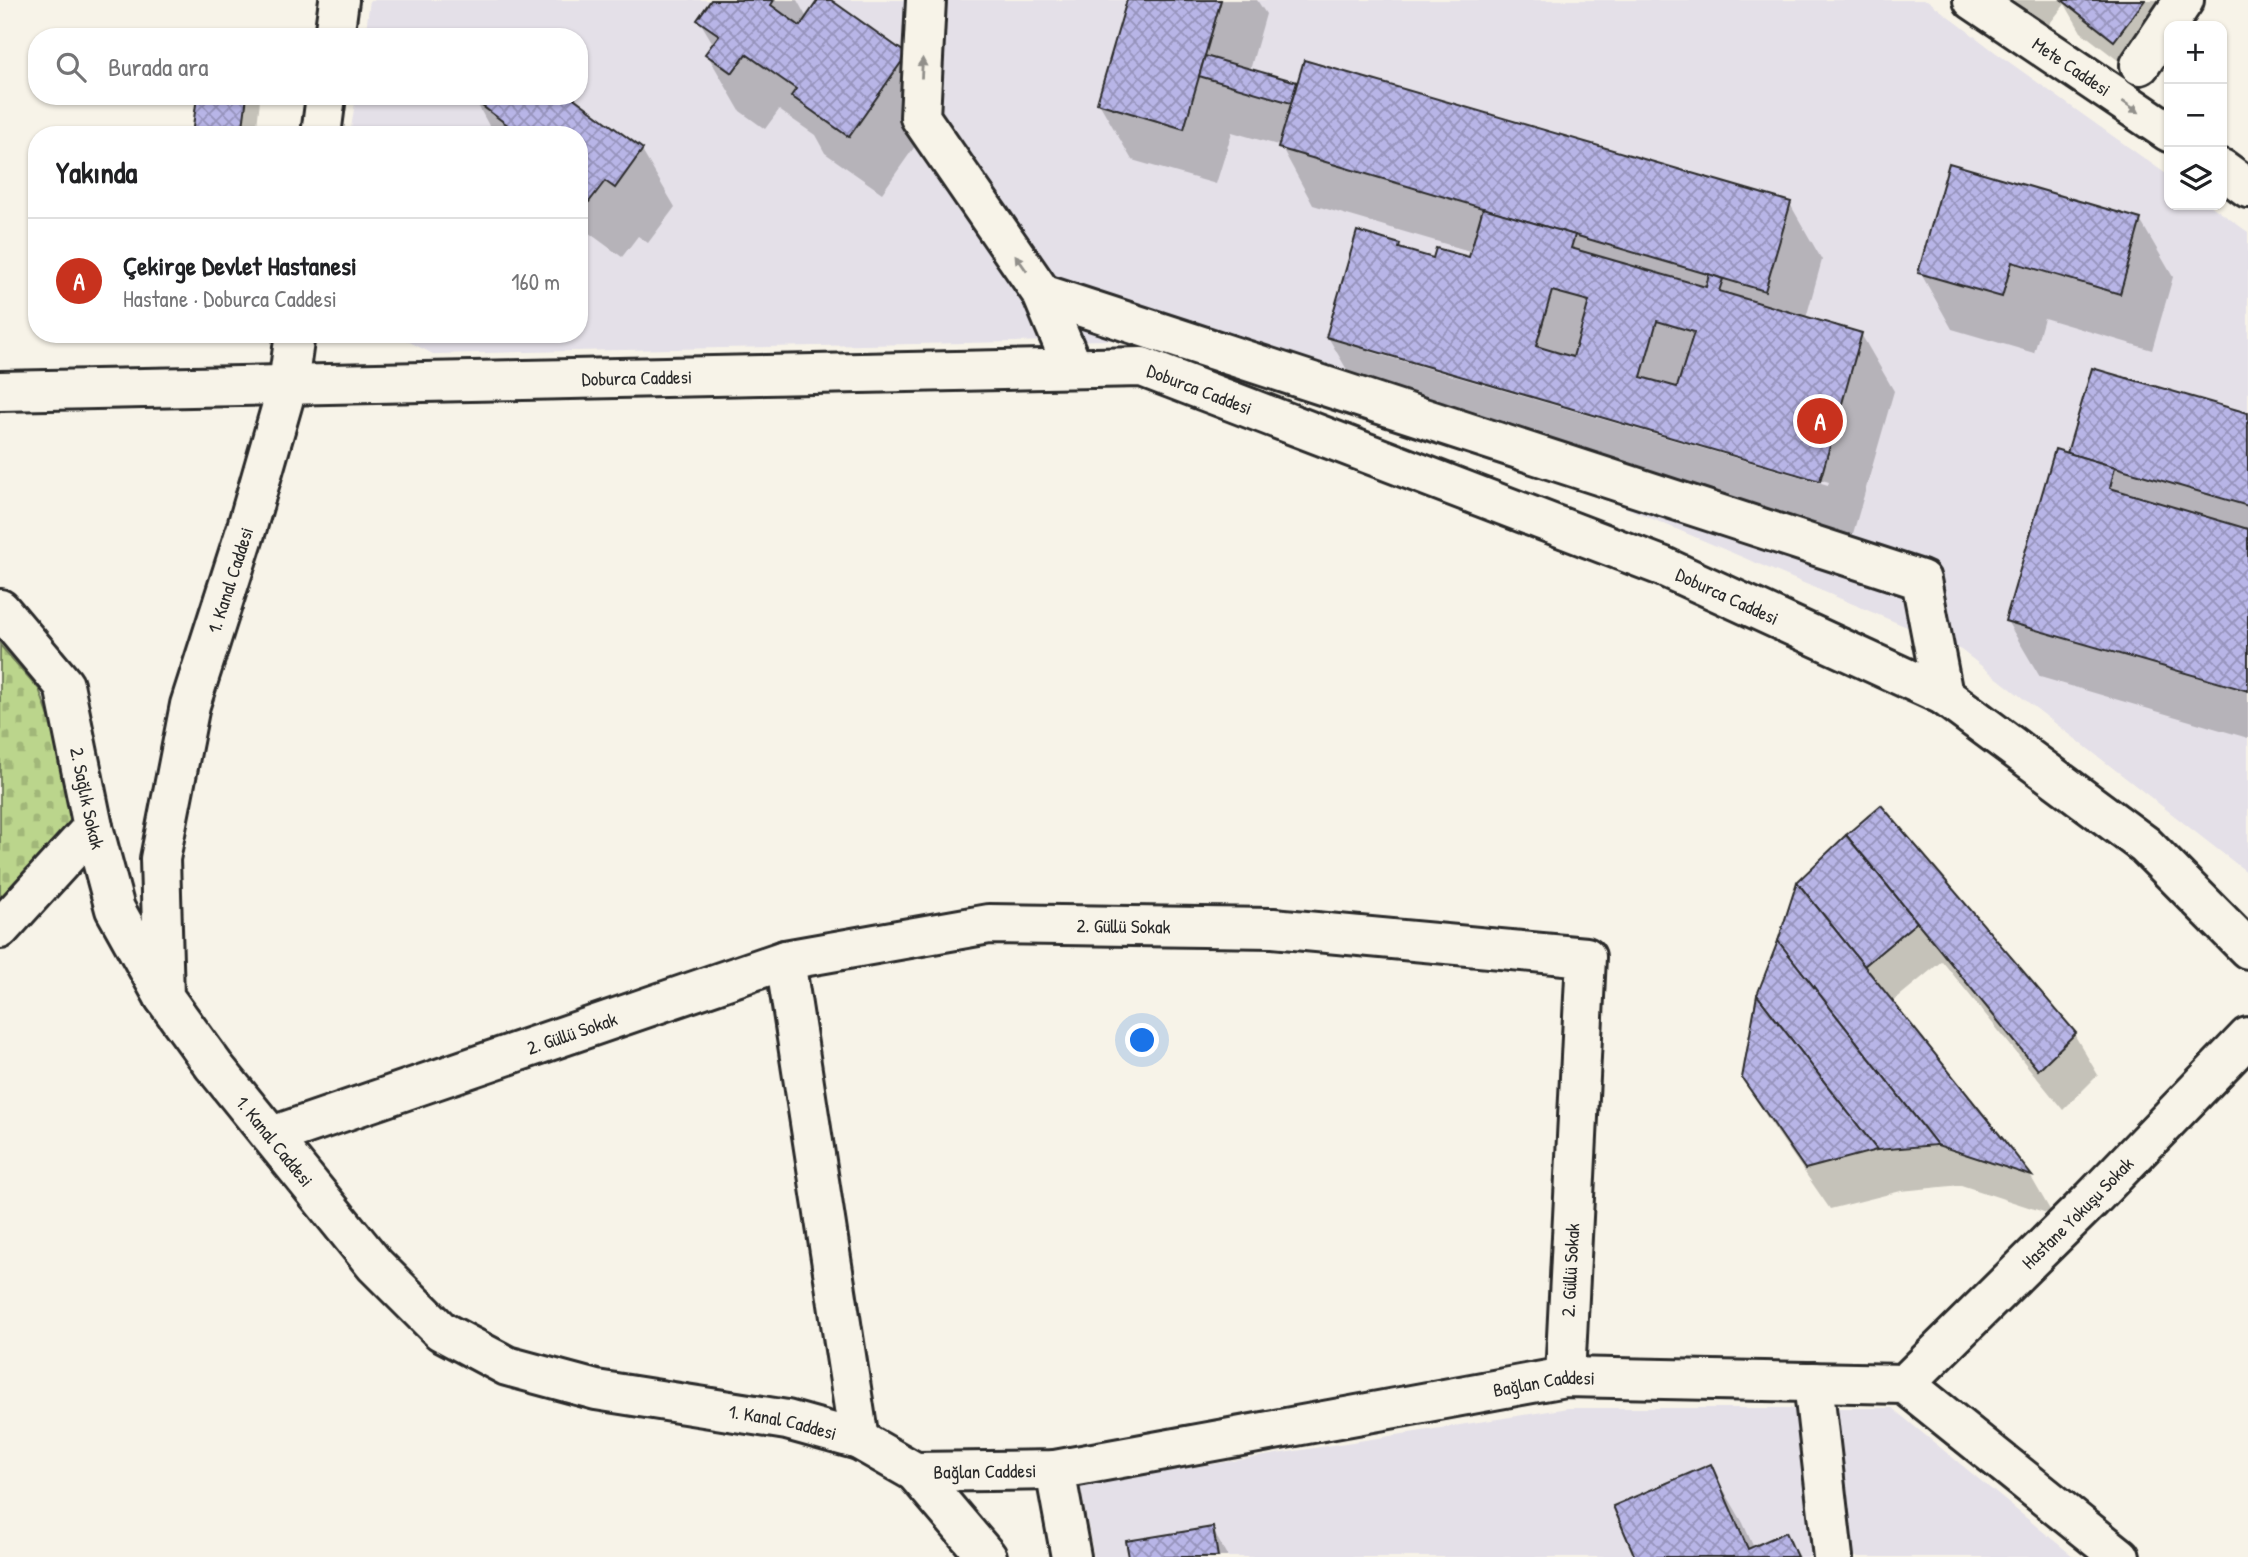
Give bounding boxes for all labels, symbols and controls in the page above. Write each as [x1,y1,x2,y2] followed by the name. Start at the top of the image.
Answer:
[2164,21,2227,210] map controls
[2164,21,2227,84] button: +
[28,28,588,105] search box
[2027,31,2116,102] street label: Mete Caddesi
[52,48,90,86] icon: search
[108,49,209,84] text: Burada ara
[917,57,928,79] one-way arrow
[2164,84,2227,147] button: −
[2122,100,2140,114] one-way arrow
[2164,147,2227,210] button: layers
[56,152,137,192] text: Yakında
[123,248,357,283] text: Çekirge Devlet Hastanesi
[1015,254,1028,273] one-way arrow
[73,266,85,297] text: A
[511,266,560,297] text: 160 m
[123,283,337,314] text: Hastane · Doburca Caddesi
[1143,357,1256,421] street label: Doburca Caddesi
[581,363,692,392] street label: Doburca Caddesi
[1797,395,1843,447] pin: A
[201,524,259,636] street label: 1. Kanal Caddesi
[1672,561,1783,631] street label: Doburca Caddesi
[64,745,111,852] street label: 2. Sağlık Sokak
[1076,912,1171,940] street label: 2. Güllü Sokak
[523,1006,621,1061] street label: 2. Güllü Sokak
[1125,1023,1159,1057] your location
[230,1090,320,1192] street label: 1. Kanal Caddesi
[2016,1151,2139,1275] street label: Hastane Yokuşu Sokak
[1555,1222,1585,1318] street label: 2. Güllü Sokak
[1491,1363,1595,1403] street label: Bağlan Caddesi
[727,1398,840,1446] street label: 1. Kanal Caddesi
[933,1457,1037,1485] street label: Bağlan Caddesi

